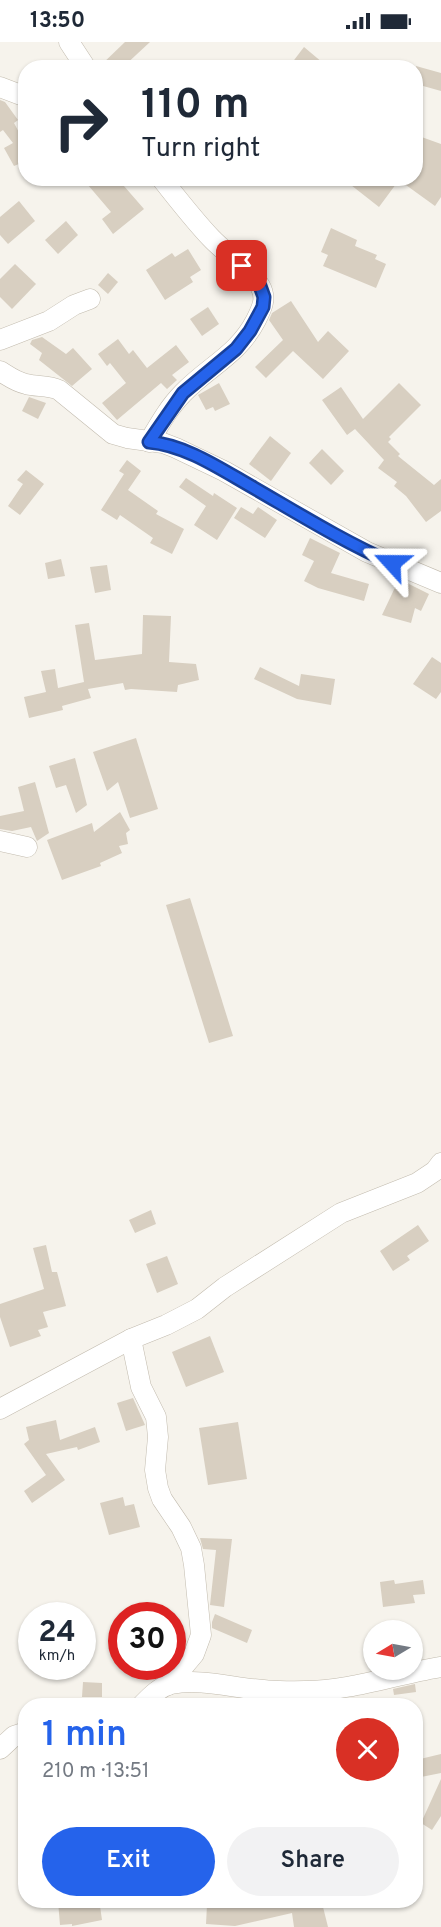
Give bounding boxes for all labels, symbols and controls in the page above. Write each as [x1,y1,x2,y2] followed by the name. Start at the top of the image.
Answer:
[30,8,85,35] text: 13:50
[141,80,250,133] text: 110 m
[42,84,120,162] icon: right
[141,132,260,166] text: Turn right
[216,240,267,291] pin
[225,249,258,282] icon: arrive
[360,531,424,595] position arrow
[108,1602,186,1680] speed limit sign: 30
[38,1615,76,1652] text: 24
[363,1620,423,1680] north arrow
[363,1620,423,1680] map controls
[39,1647,75,1666] text: km/h
[42,1713,127,1759] text: 1 min
[336,1718,399,1781] button: close
[42,1759,149,1785] text: 210 m · 13:51
[42,1827,215,1896] button: Exit
[227,1827,399,1896] button: Share

